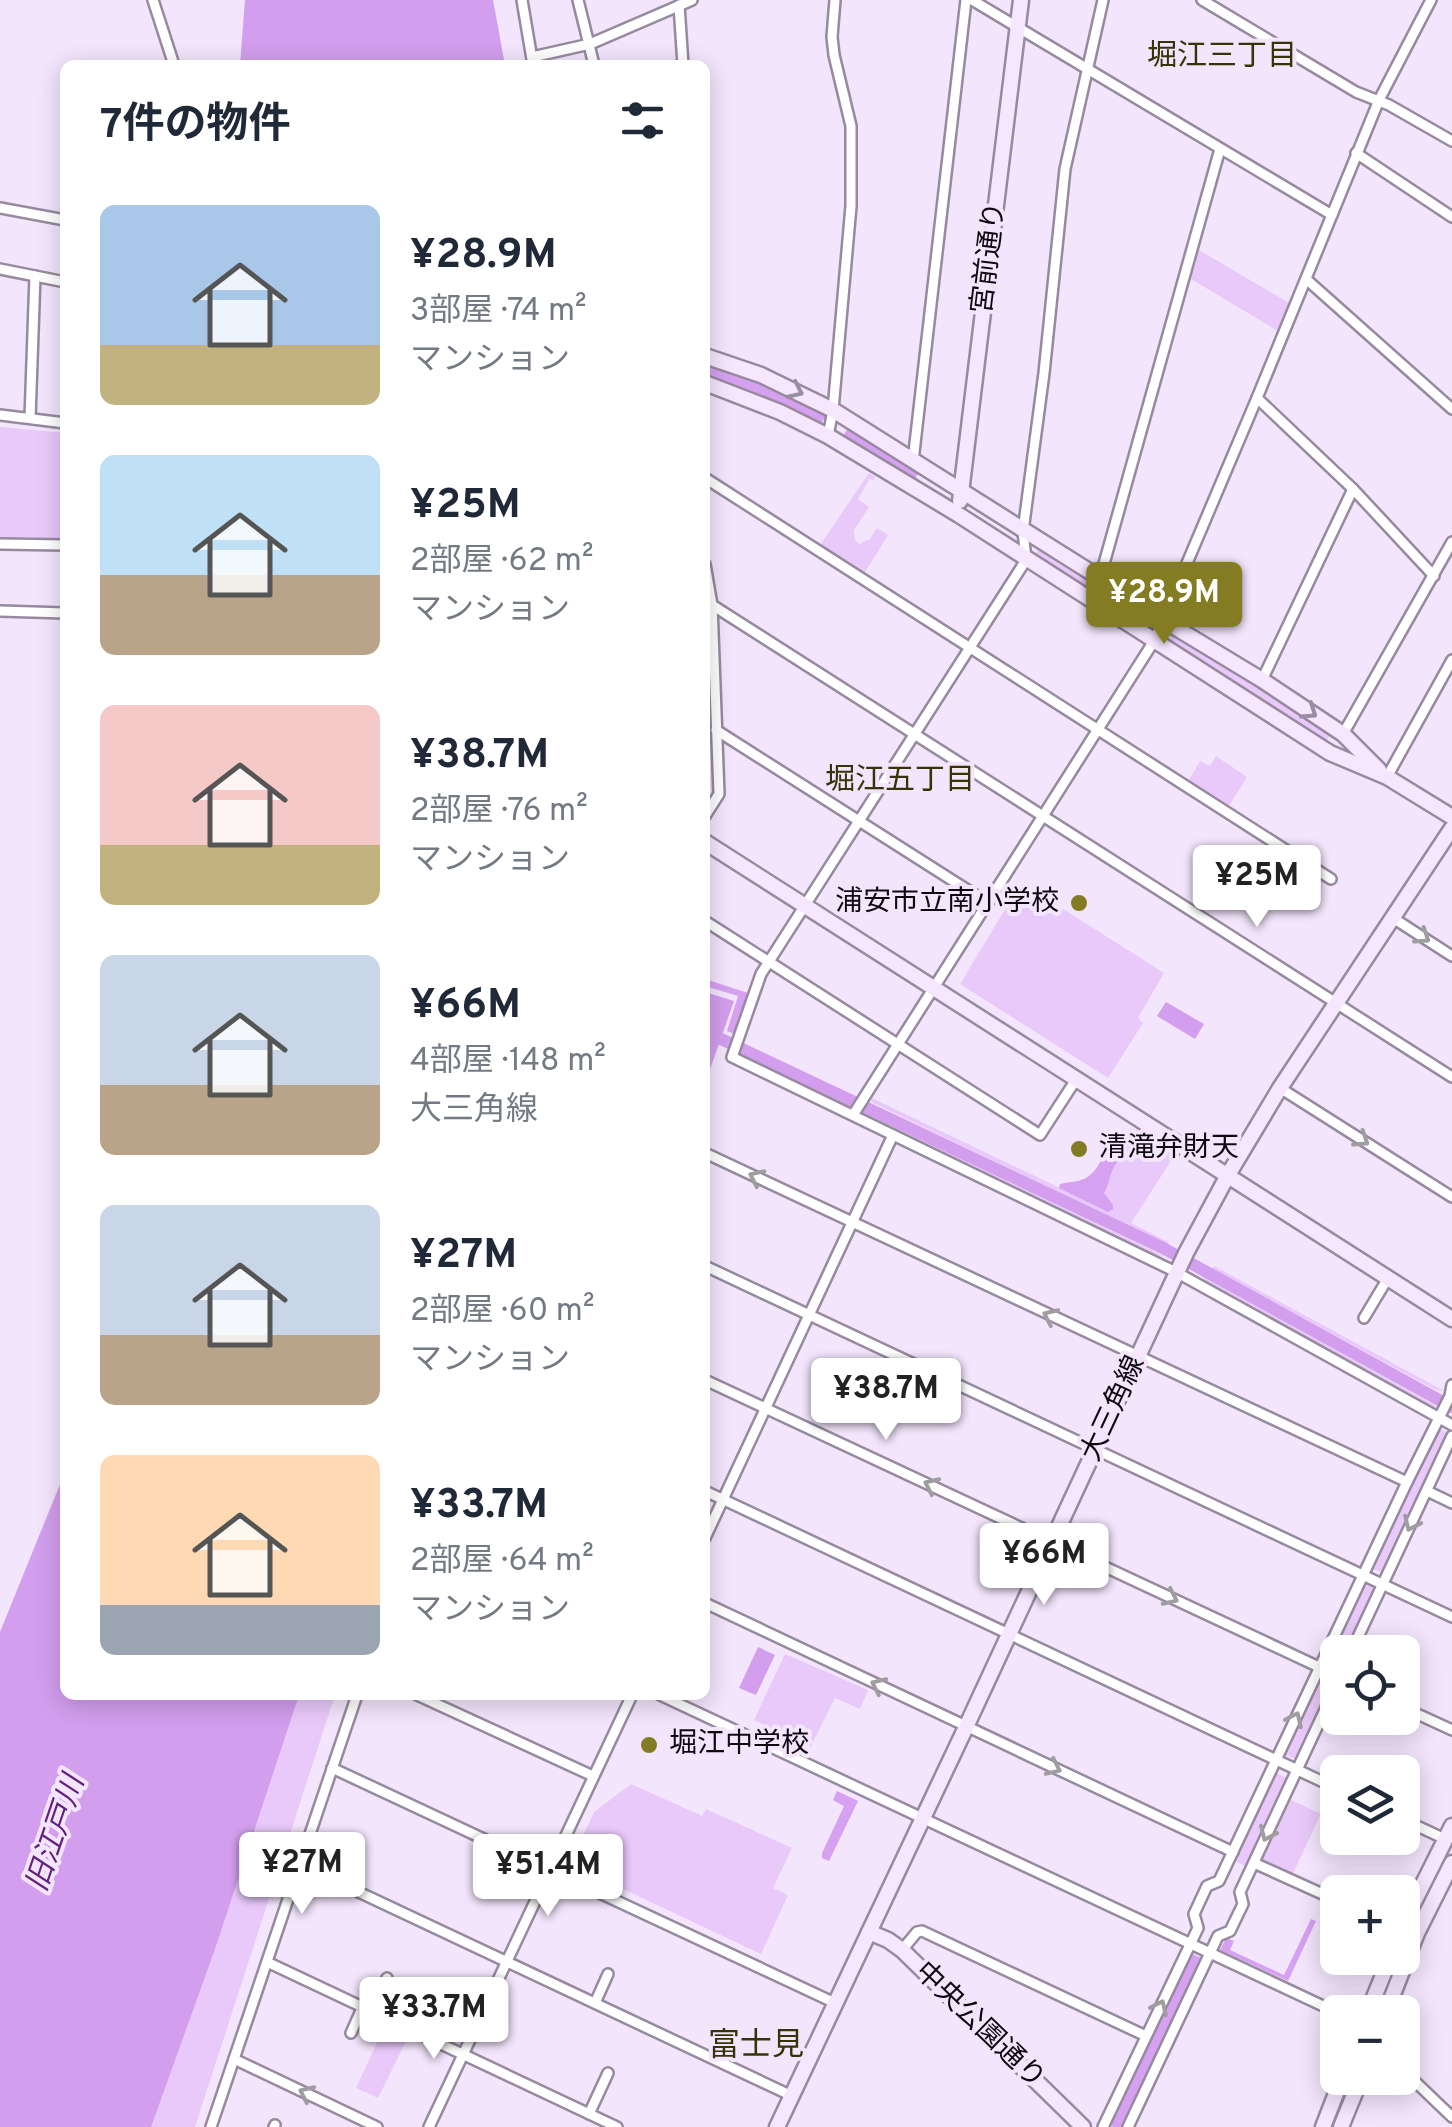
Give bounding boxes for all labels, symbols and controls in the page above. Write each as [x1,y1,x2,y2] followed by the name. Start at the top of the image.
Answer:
[1147,39,1297,76] district label: 堀江三丁目
[615,93,670,148] icon: filters
[100,100,291,153] text: 7件の物件
[965,200,1015,316] street label: 宮前通り
[410,230,557,283] text: ¥28.9M
[180,245,300,365] icon: home
[410,292,587,332] text: 3部屋 · 74 m²
[410,341,570,381] text: マンション
[786,379,804,399] one-way arrow
[410,480,521,533] text: ¥25M
[180,495,300,615] icon: home
[410,542,594,582] text: 2部屋 · 62 m²
[1083,562,1245,647] pin: ¥28.9M
[1108,574,1220,614] text: ¥28.9M
[410,591,570,631] text: マンション
[1300,700,1318,719] one-way arrow
[410,730,549,783] text: ¥38.7M
[180,745,300,865] icon: home
[825,763,975,800] district label: 堀江五丁目
[410,792,588,832] text: 2部屋 · 76 m²
[410,841,570,881] text: マンション
[1198,845,1316,930] pin: ¥25M
[1215,857,1299,897] text: ¥25M
[835,885,1059,921] place label: 浦安市立南小学校
[1068,892,1090,914] marker: 浦安市立南小学校
[1412,924,1430,943] one-way arrow
[410,980,521,1033] text: ¥66M
[180,995,300,1115] icon: home
[410,1042,606,1082] text: 4部屋 · 148 m²
[410,1091,538,1131] text: 大三角線
[1352,1128,1370,1147] one-way arrow
[1099,1131,1239,1167] place label: 清滝弁財天
[1068,1138,1090,1160] marker: 清滝弁財天
[748,1170,766,1190] one-way arrow
[410,1230,517,1283] text: ¥27M
[180,1245,300,1365] icon: home
[410,1292,594,1332] text: 2部屋 · 60 m²
[1042,1308,1060,1328] one-way arrow
[410,1341,570,1381] text: マンション
[1074,1351,1154,1467] street label: 大三角線
[805,1358,967,1443] pin: ¥38.7M
[833,1370,939,1410] text: ¥38.7M
[923,1478,941,1498] one-way arrow
[410,1480,548,1533] text: ¥33.7M
[180,1495,300,1615] icon: home
[1403,1514,1423,1532] one-way arrow
[985,1523,1103,1608] pin: ¥66M
[1002,1535,1086,1575] text: ¥66M
[410,1542,594,1582] text: 2部屋 · 64 m²
[1161,1585,1179,1605] one-way arrow
[410,1591,570,1631] text: マンション
[1320,1635,1420,2095] map controls
[1320,1635,1420,1735] button: locate
[870,1678,888,1698] one-way arrow
[1283,1711,1303,1729] one-way arrow
[669,1727,809,1763] place label: 堀江中学校
[638,1734,660,1756] marker: 堀江中学校
[1320,1755,1420,1855] button: layers
[1044,1756,1062,1776] one-way arrow
[20,1768,95,1897] water label: 旧江戸川
[1259,1824,1279,1842] one-way arrow
[243,1832,361,1917] pin: ¥27M
[467,1834,629,1919] pin: ¥51.4M
[261,1844,343,1884] text: ¥27M
[495,1846,601,1886] text: ¥51.4M
[1320,1875,1420,1975] button: +
[906,1955,1052,2097] street label: 中央公園通り
[353,1977,515,2062] pin: ¥33.7M
[381,1989,487,2029] text: ¥33.7M
[1320,1995,1420,2095] button: −
[1147,1999,1167,2017] one-way arrow
[708,2027,804,2067] district label: 富士見
[298,2086,316,2106] one-way arrow

